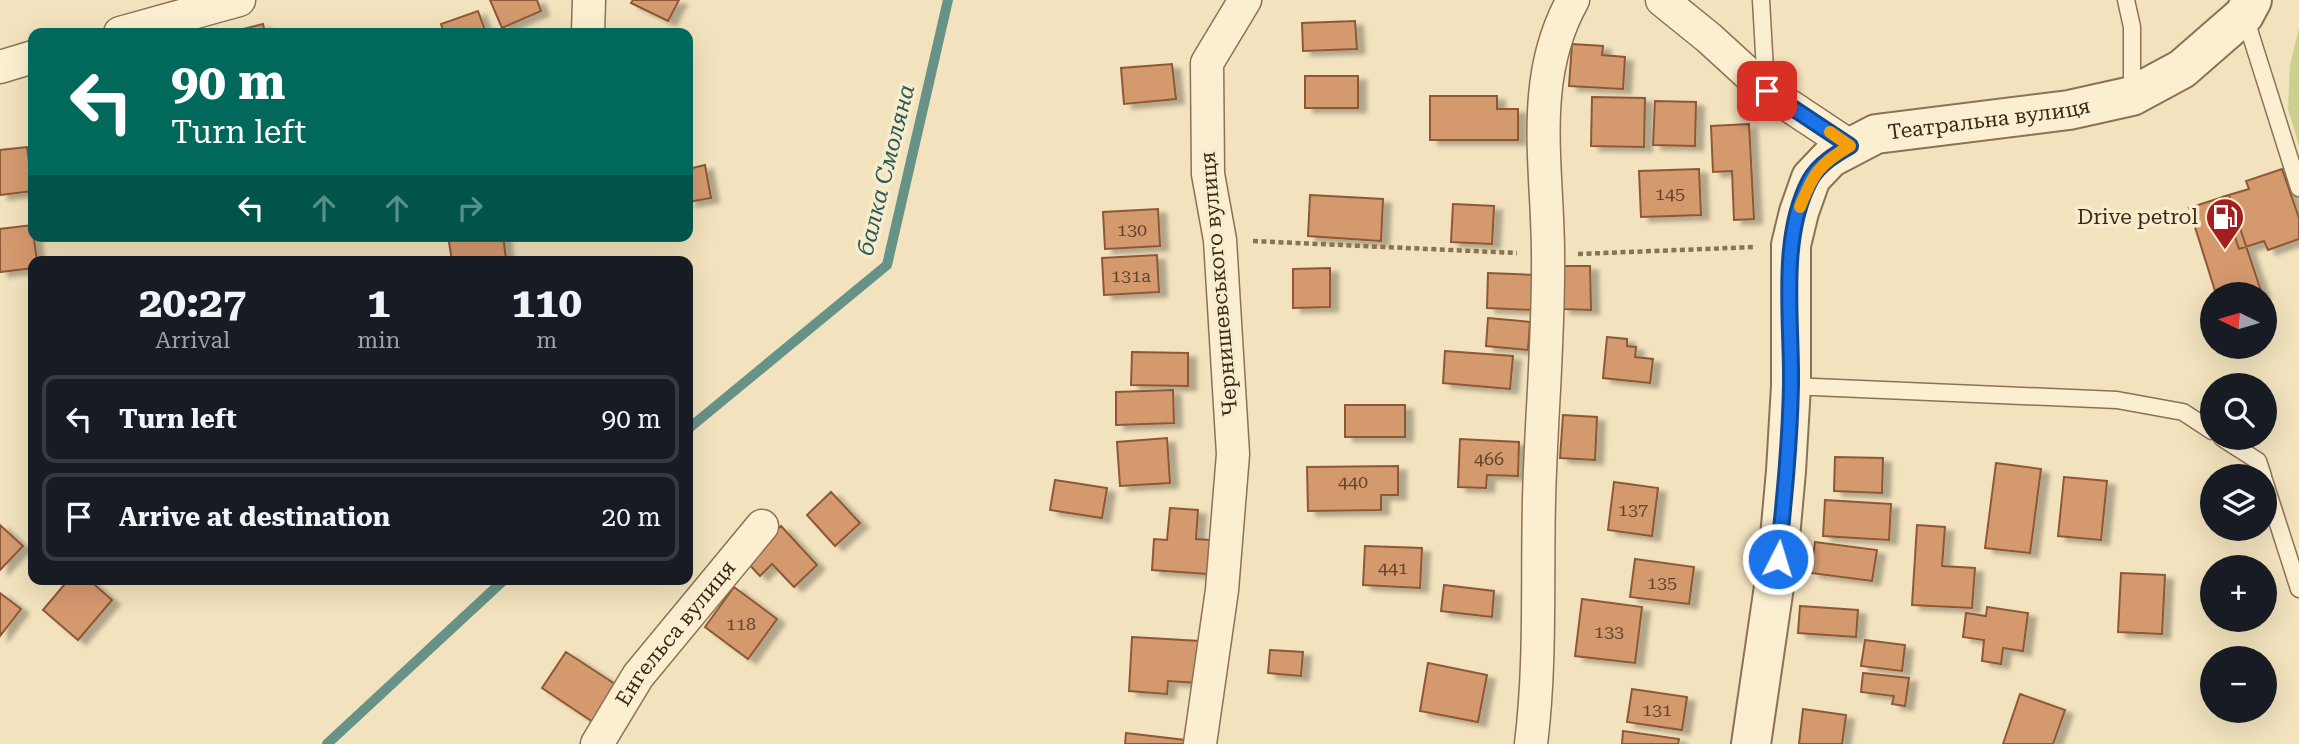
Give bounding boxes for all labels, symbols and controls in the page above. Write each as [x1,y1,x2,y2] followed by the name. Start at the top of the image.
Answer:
[171,54,286,111] text: 90 m
[56,56,147,147] icon: left
[1737,61,1797,121] pin
[1748,72,1786,110] icon: arrive
[852,81,920,258] water label: балка Смоляна
[1886,94,2093,144] street label: Театральна вулиця
[171,113,306,151] text: Turn left
[1195,151,1243,417] street label: Чернишевського вулиця
[1655,183,1685,204] house number: 145
[232,189,270,227] icon: left
[305,189,343,227] icon: ahead
[378,189,416,227] icon: ahead
[451,189,489,227] icon: right
[2204,196,2246,251] fuel station icon: Drive petrol
[2077,205,2199,229] place label: Drive petrol
[1117,219,1147,240] house number: 130
[1111,265,1151,286] house number: 131а
[139,278,246,327] text: 20:27
[367,278,391,327] text: 1
[511,278,582,327] text: 110
[2200,282,2277,359] north arrow
[2200,282,2277,723] map controls
[155,327,230,354] text: Arrival
[357,327,400,354] text: min
[536,327,557,354] text: m
[2200,373,2277,450] button: search
[60,400,98,438] icon: left
[119,404,237,434] text: Turn left
[602,404,661,434] text: 90 m
[1474,448,1504,469] house number: 466
[2200,464,2277,541] button: layers
[1338,471,1368,492] house number: 440
[60,498,98,536] icon: arrive
[1618,499,1648,520] house number: 137
[119,502,390,532] text: Arrive at destination
[602,502,661,532] text: 20 m
[1741,522,1815,596] position arrow
[2200,555,2277,632] button: +
[611,556,740,710] street label: Енгельса вулиця
[1378,557,1408,578] house number: 441
[1647,572,1677,593] house number: 135
[726,613,756,634] house number: 118
[1594,621,1624,642] house number: 133
[2200,646,2277,723] button: −
[1642,699,1672,720] house number: 131

